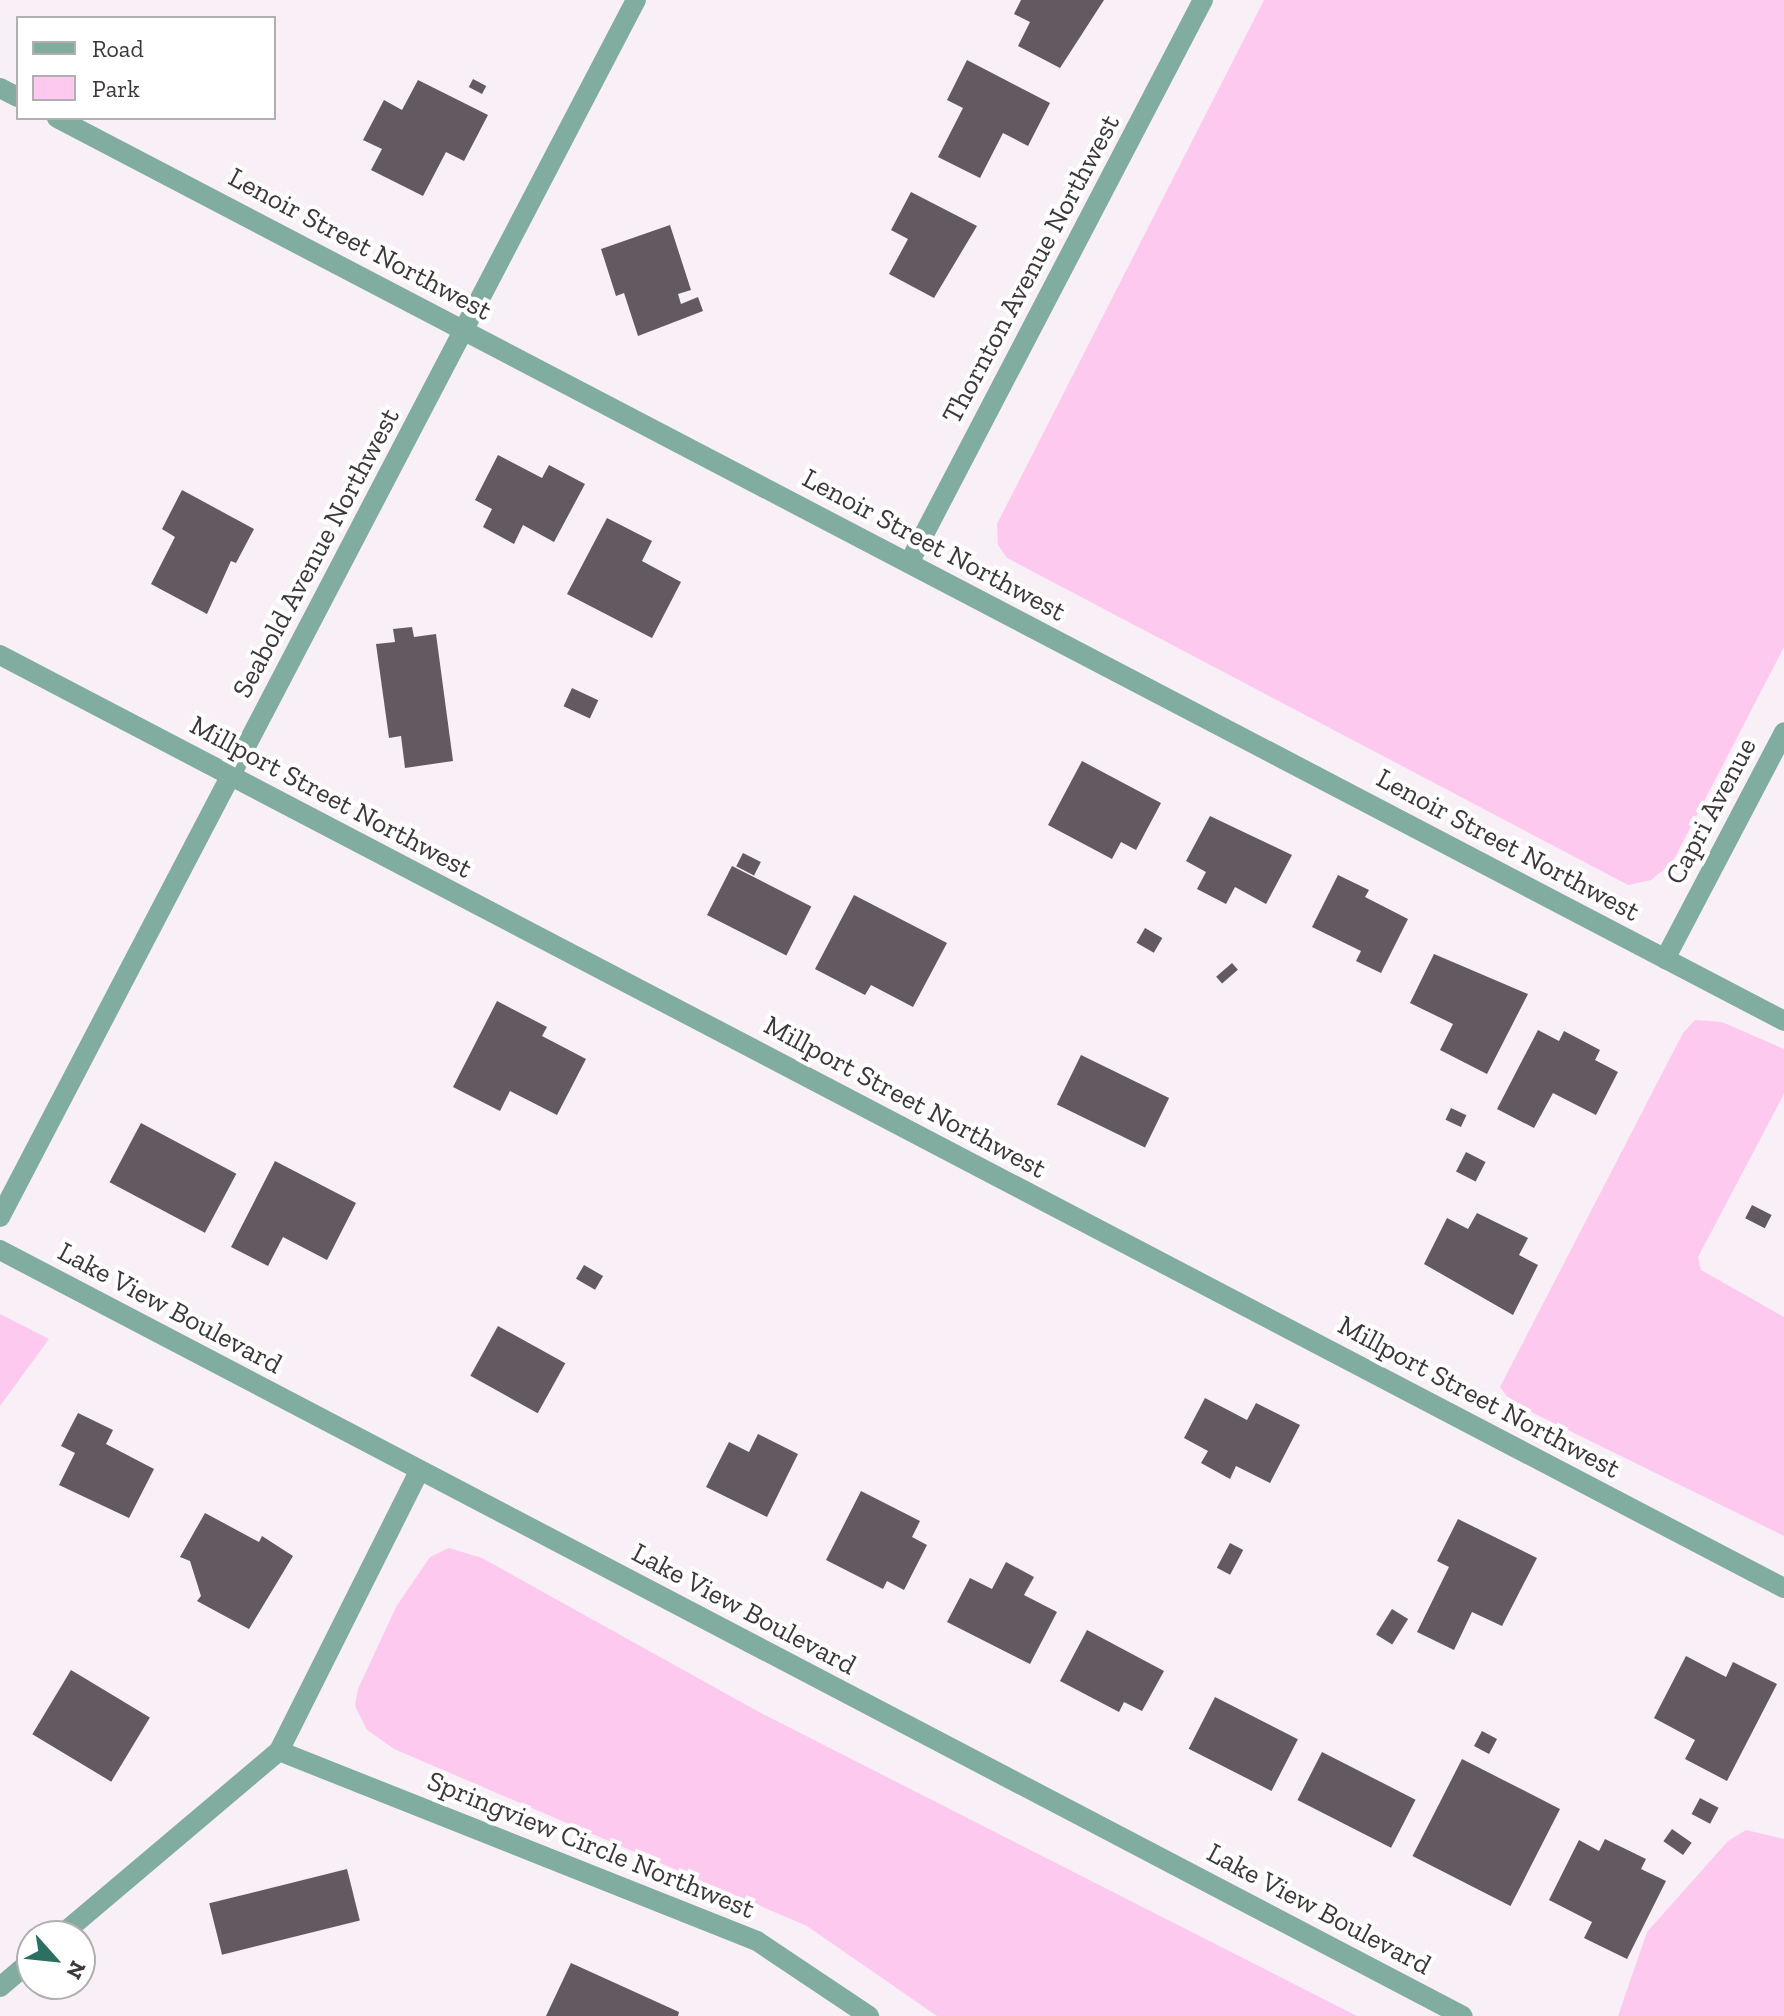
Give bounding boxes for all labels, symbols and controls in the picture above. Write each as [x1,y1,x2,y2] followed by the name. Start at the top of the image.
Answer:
[16,16,276,120] legend
[92,34,144,63] text: Road
[92,74,140,103] text: Park
[935,108,1127,430] street label: Thornton Avenue Northwest
[223,160,497,328] street label: Lenoir Street Northwest
[225,402,407,704] street label: Seabold Avenue Northwest
[797,461,1071,629] street label: Lenoir Street Northwest
[184,708,478,886] street label: Millport Street Northwest
[1658,732,1764,890] street label: Capri Avenue
[1371,761,1645,929] street label: Lenoir Street Northwest
[758,1008,1052,1186] street label: Millport Street Northwest
[52,1234,288,1382] street label: Lake View Boulevard
[1332,1308,1626,1486] street label: Millport Street Northwest
[626,1535,862,1683] street label: Lake View Boulevard
[422,1764,760,1926] street label: Springview Circle Northwest
[1201,1835,1437,1983] street label: Lake View Boulevard
[16,1920,96,2000] north arrow
[60,1957,92,1984] text: N

